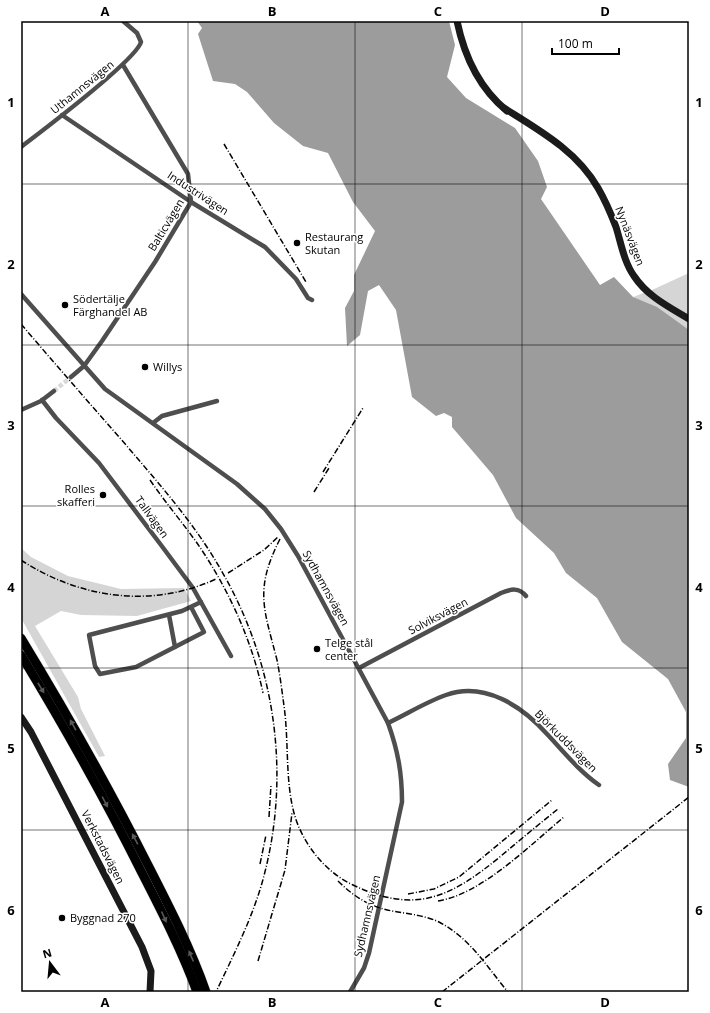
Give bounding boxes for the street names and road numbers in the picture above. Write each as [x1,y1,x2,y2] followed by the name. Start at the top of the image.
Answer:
[47,56,117,117] street label: Uthamnsvägen
[165,167,232,218] street label: Industrivägen
[144,196,187,254] street label: Balticvägen
[612,204,649,268] street label: Nynäsvägen
[132,493,173,541] street label: Tallvägen
[300,547,353,628] street label: Sydhamnsvägen
[405,594,470,637] street label: Solviksvägen
[532,706,601,775] street label: Björkuddsvägen
[78,807,128,886] street label: Verkstadsvägen
[350,873,383,958] street label: Sydhamnsvägen

